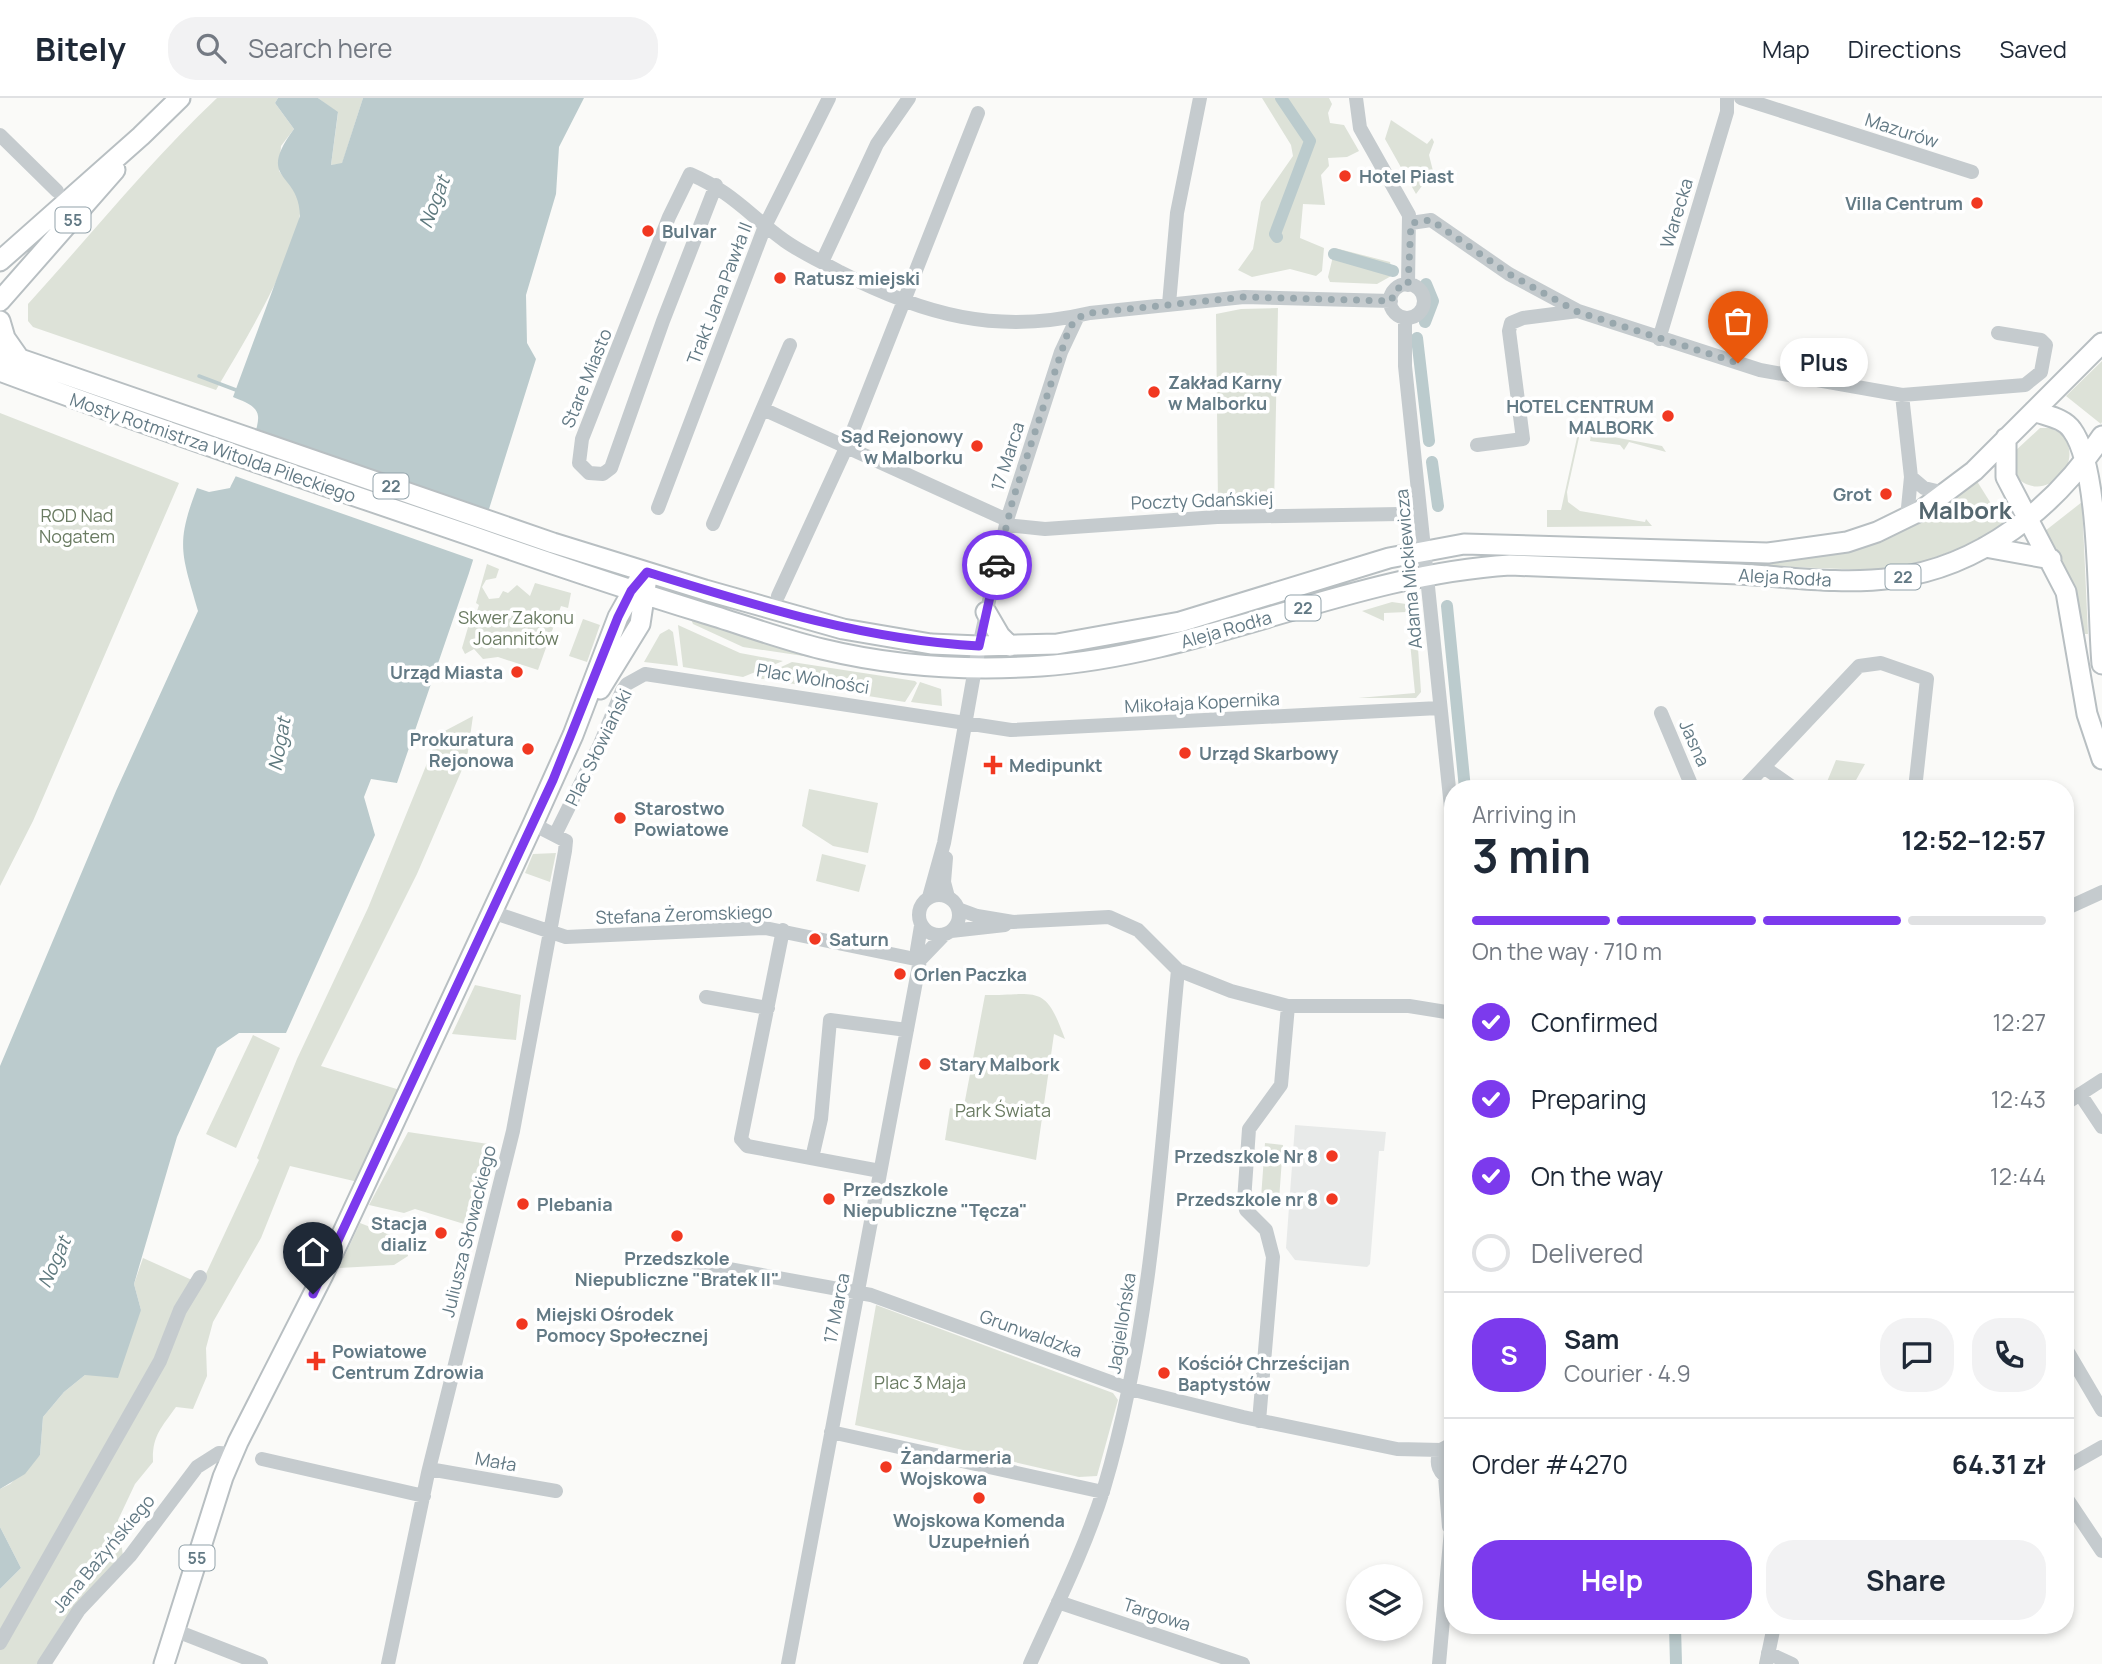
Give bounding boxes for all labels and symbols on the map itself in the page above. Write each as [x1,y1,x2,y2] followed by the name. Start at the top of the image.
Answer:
[1862,107,1942,153] street label: Mazurów
[1359,164,1454,188] place label: Hotel Piast
[1337,168,1353,184] marker: Hotel Piast
[412,170,457,232] water label: Nogat
[1654,175,1698,251] street label: Warecka
[1845,191,1963,215] place label: Villa Centrum
[1969,195,1985,211] marker: Villa Centrum
[56,208,90,232] road number: 55
[662,219,717,243] place label: Bulvar
[681,219,757,367] street label: Trakt Jana Pawła II
[640,223,656,239] marker: Bulvar
[794,266,920,290] place label: Ratusz miejski
[772,270,788,286] marker: Ratusz miejski
[1708,291,1768,363] pin
[555,325,617,431] street label: Stare Miasto
[1780,338,1868,388] callout: Plus
[1168,370,1282,415] place label: Zakład Karny w Malborku
[1146,384,1162,400] marker: Zakład Karny w Malborku
[67,387,359,507] street label: Mosty Rotmistrza Witolda Pileckiego
[1506,394,1654,439] place label: HOTEL CENTRUM MALBORK
[1660,408,1676,424] marker: HOTEL CENTRUM MALBORK
[985,419,1029,493] street label: 17 Marca
[841,424,963,469] place label: Sąd Rejonowy w Malborku
[969,438,985,454] marker: Sąd Rejonowy w Malborku
[374,474,408,498] road number: 22
[1833,482,1872,506] place label: Grot
[1130,486,1274,514] street label: Poczty Gdańskiej
[1878,486,1894,502] marker: Grot
[1389,488,1427,650] street label: Adama Mickiewicza
[1918,493,2013,526] district label: Malbork
[39,503,115,548] park label: ROD Nad Nogatem
[962,530,1032,600] courier
[1738,563,1832,591] street label: Aleja Rodła
[1885,564,1920,590] road number: 22
[1286,596,1320,621] road number: 22
[458,605,574,650] park label: Skwer Zakonu Joannitów
[1178,605,1274,653] street label: Aleja Rodła
[755,657,871,699] street label: Plac Wolności
[390,660,503,684] place label: Urząd Miasta
[509,664,525,680] marker: Urząd Miasta
[559,684,637,810] street label: Plac Słowiański
[1124,686,1280,718] street label: Mikołaja Kopernika
[262,713,297,773] water label: Nogat
[1674,716,1716,770] street label: Jasna
[410,727,514,772] place label: Prokuratura Rejonowa
[520,741,536,757] marker: Prokuratura Rejonowa
[1199,741,1339,765] place label: Urząd Skarbowy
[1177,745,1193,761] marker: Urząd Skarbowy
[1009,753,1102,777] place label: Medipunkt
[983,755,1003,775] marker: Medipunkt
[634,796,729,841] place label: Starostwo Powiatowe
[612,810,628,826] marker: Starostwo Powiatowe
[595,899,773,929] street label: Stefana Żeromskiego
[829,927,889,951] place label: Saturn
[807,931,823,947] marker: Saturn
[914,962,1027,986] place label: Orlen Paczka
[892,966,908,982] marker: Orlen Paczka
[939,1052,1061,1076] place label: Stary Malbork
[917,1056,933,1072] marker: Stary Malbork
[955,1098,1051,1122] park label: Park Świata
[435,1143,501,1319] street label: Juliusza Słowackiego
[1174,1144,1318,1168] place label: Przedszkole Nr 8
[1324,1148,1340,1164] marker: Przedszkole Nr 8
[843,1177,1027,1222] place label: Przedszkole Niepubliczne "Tęcza"
[1176,1187,1318,1211] place label: Przedszkole nr 8
[821,1191,837,1207] marker: Przedszkole Niepubliczne "Tęcza"
[1324,1191,1340,1207] marker: Przedszkole nr 8
[537,1192,613,1216] place label: Plebania
[515,1196,531,1212] marker: Plebania
[371,1211,427,1256] place label: Stacja dializ
[283,1222,343,1294] pin
[433,1225,449,1241] marker: Stacja dializ
[669,1228,685,1244] marker: Przedszkole Niepubliczne "Bratek II"
[31,1230,78,1292] water label: Nogat
[575,1246,779,1291] place label: Przedszkole Niepubliczne "Bratek II"
[817,1271,855,1345] street label: 17 Marca
[1101,1271,1141,1375] street label: Jagiellońska
[536,1302,708,1347] place label: Miejski Ośrodek Pomocy Społecznej
[977,1303,1085,1363] street label: Grunwaldzka
[514,1316,530,1332] marker: Miejski Ośrodek Pomocy Społecznej
[332,1339,484,1384] place label: Powiatowe Centrum Zdrowia
[306,1351,326,1371] marker: Powiatowe Centrum Zdrowia
[1178,1351,1350,1396] place label: Kościół Chrześcijan Baptystów
[1156,1365,1172,1381] marker: Kościół Chrześcijan Baptystów
[874,1370,966,1394] park label: Plac 3 Maja
[900,1445,1012,1490] place label: Żandarmeria Wojskowa
[473,1446,519,1476] street label: Mała
[878,1459,894,1475] marker: Żandarmeria Wojskowa
[46,1489,160,1617] street label: Jana Bażyńskiego
[971,1490,987,1506] marker: Wojskowa Komenda Uzupełnień
[893,1508,1065,1553] place label: Wojskowa Komenda Uzupełnień
[180,1546,214,1570] road number: 55
[1120,1592,1194,1636] street label: Targowa

